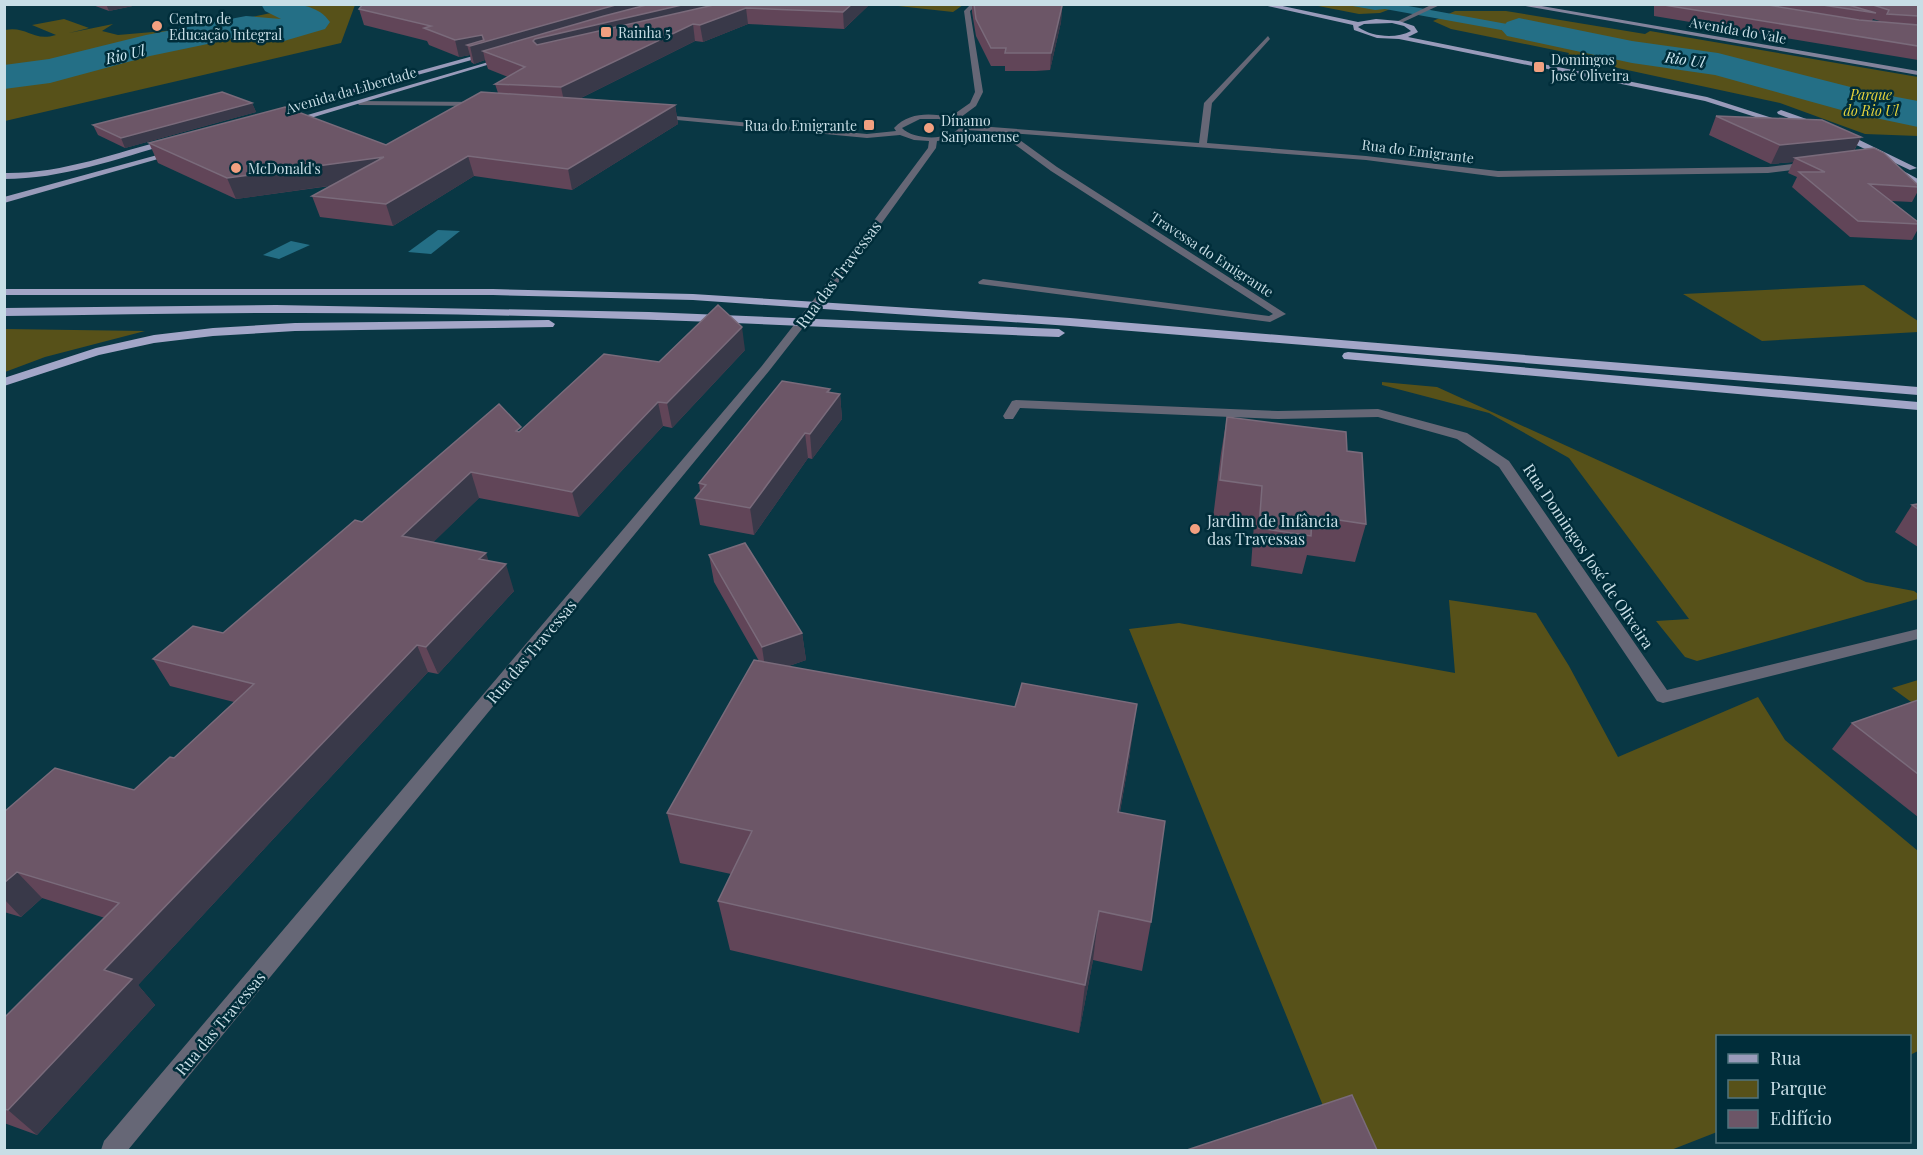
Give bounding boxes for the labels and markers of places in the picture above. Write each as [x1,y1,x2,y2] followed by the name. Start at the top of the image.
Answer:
[169,9,282,44] place label: Centro de Educação Integral
[150,19,164,33] marker: Centro de Educação Integral
[618,23,671,42] place label: Rainha 5
[599,25,613,39] marker: Rainha 5
[1550,50,1629,85] place label: Domingos José Oliveira
[1532,60,1546,74] marker: Domingos José Oliveira
[941,111,1019,146] place label: Dínamo Sanjoanense
[744,116,857,135] place label: Rua do Emigrante
[862,118,876,132] marker: Rua do Emigrante
[922,121,936,135] marker: Dínamo Sanjoanense
[248,159,321,178] place label: McDonald's
[229,161,243,175] marker: McDonald's
[1206,510,1338,549] place label: Jardim de Infância das Travessas
[1188,522,1202,536] marker: Jardim de Infância das Travessas

